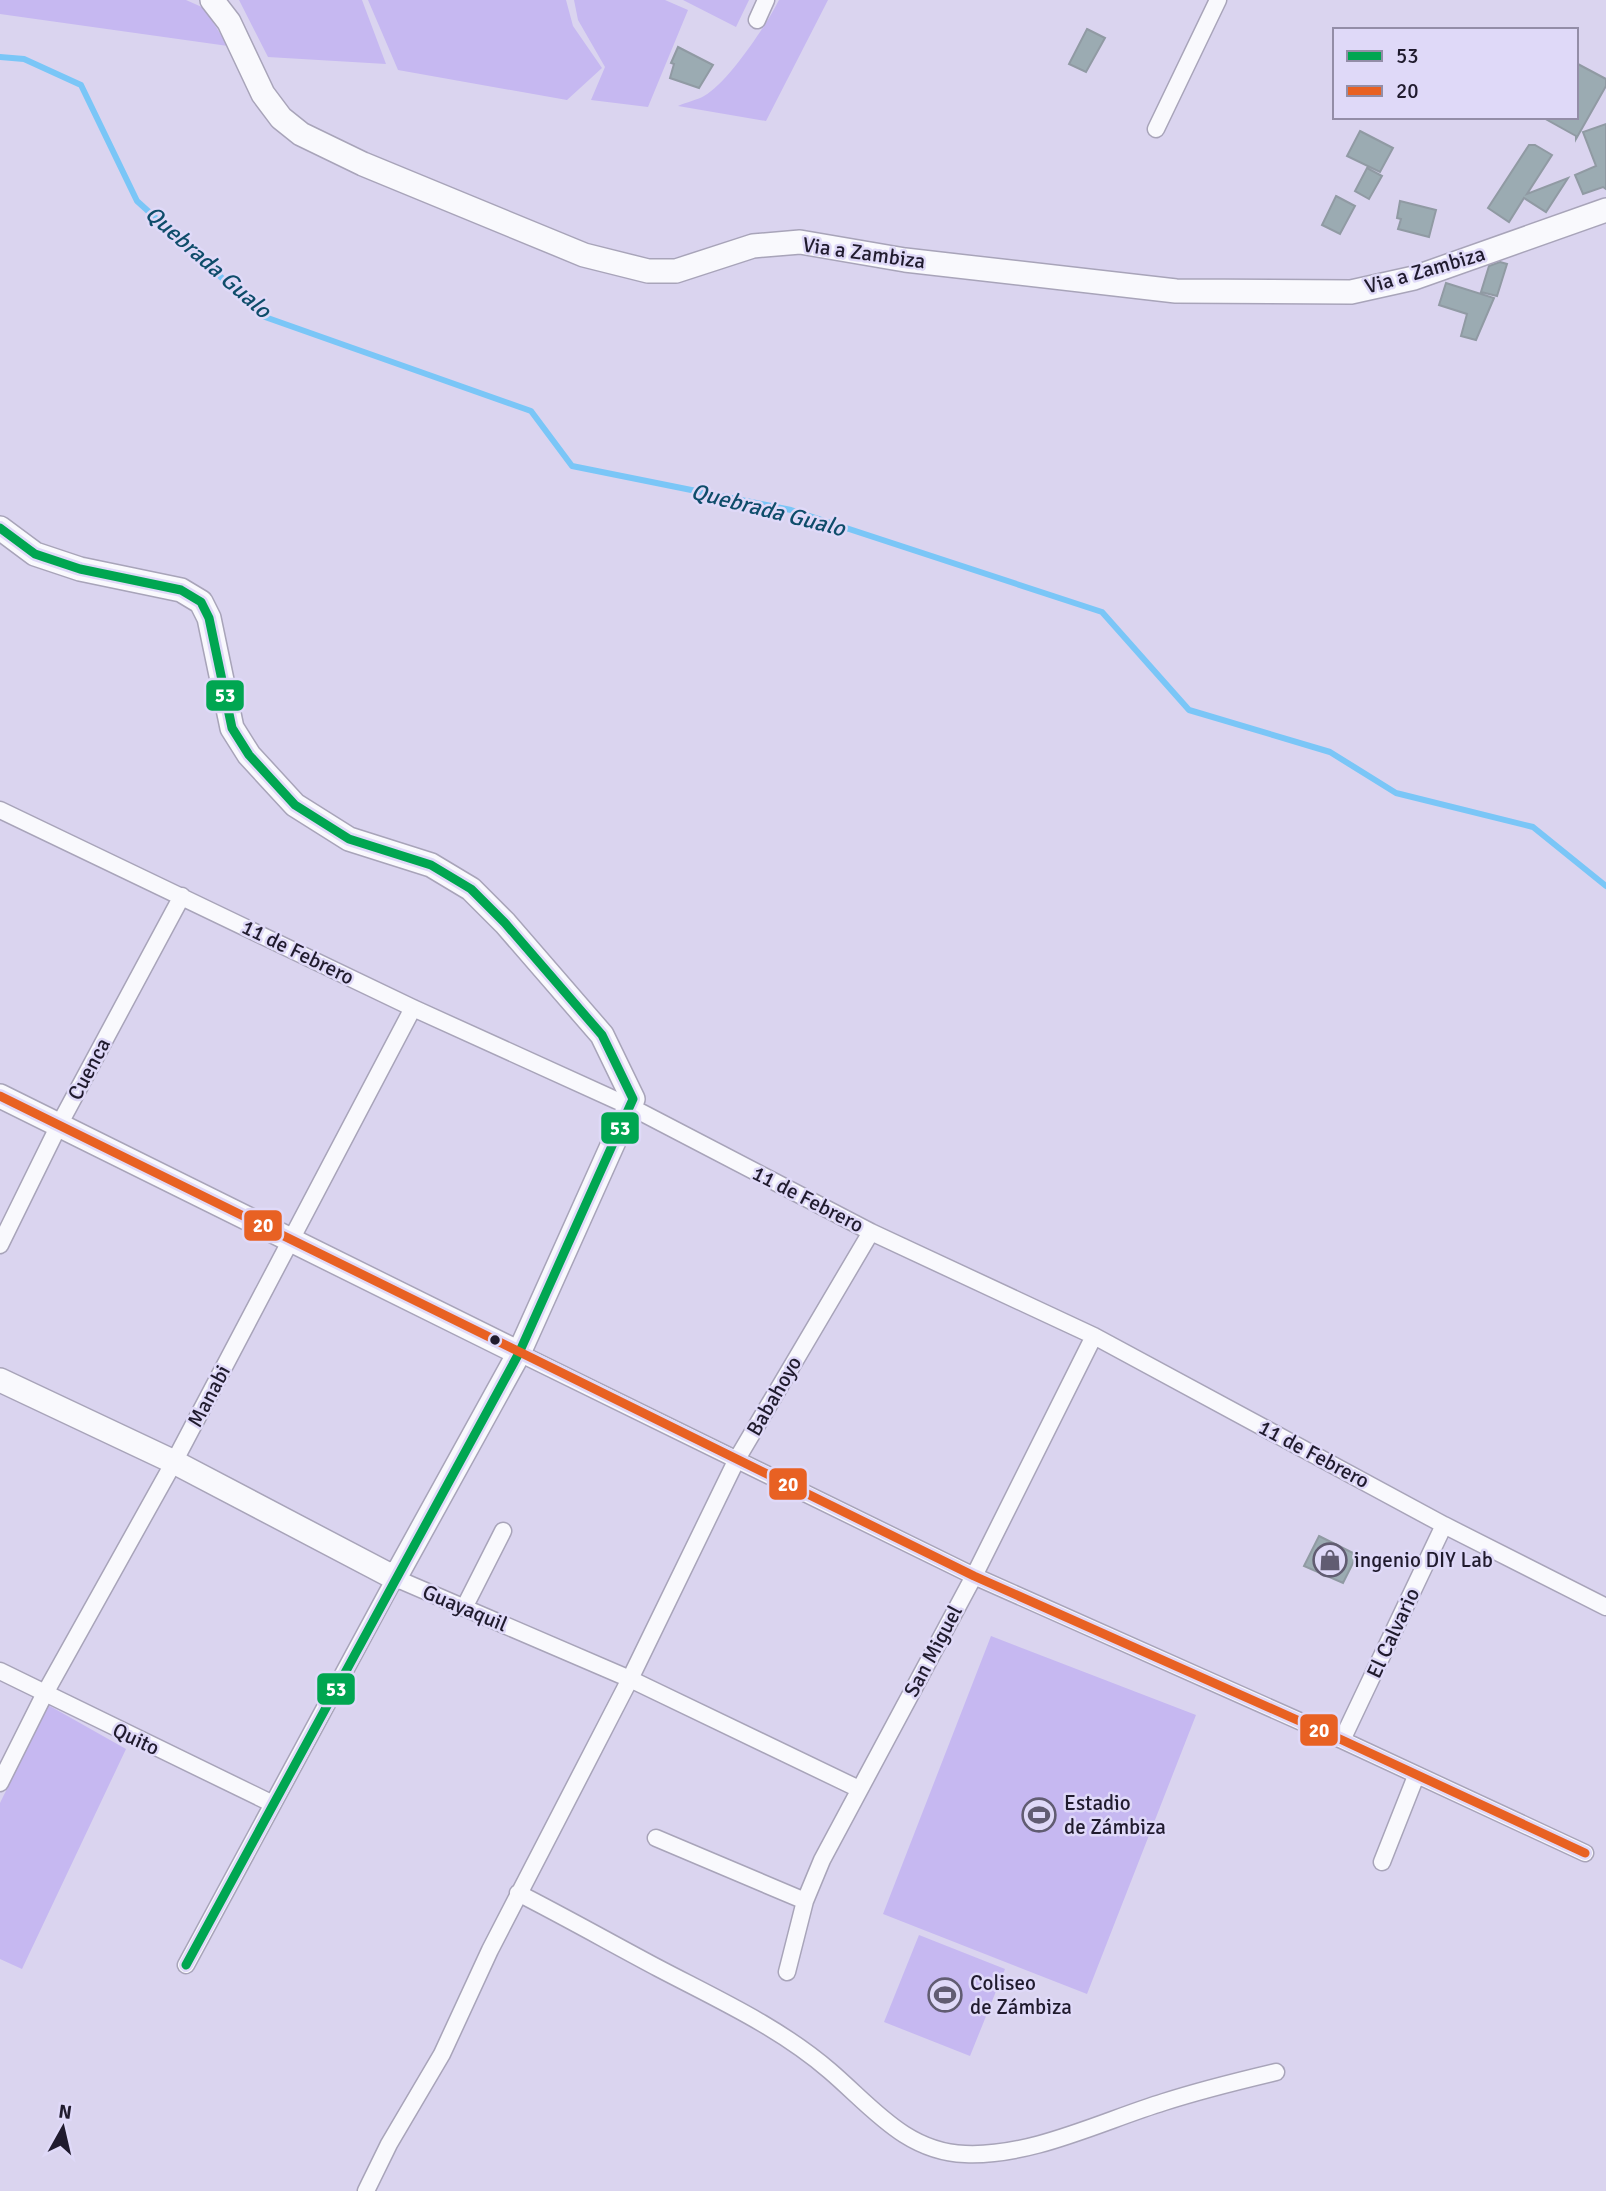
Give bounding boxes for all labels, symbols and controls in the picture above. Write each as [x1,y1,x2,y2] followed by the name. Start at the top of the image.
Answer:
[1333,28,1578,119] legend
[1396,43,1419,69] text: 53
[1396,78,1419,104] text: 20
[139,199,278,325] water label: Quebrada Gualo
[801,232,927,274] street label: Via a Zambiza
[1362,240,1488,300] street label: Via a Zambiza
[688,477,849,543] water label: Quebrada Gualo
[205,679,245,712] line badge: 53
[215,684,235,708] text: 53
[238,914,358,990] street label: 11 de Febrero
[62,1034,116,1104] street label: Cuenca
[600,1111,640,1145] line badge: 53
[610,1117,630,1141] text: 53
[748,1160,868,1238] street label: 11 de Febrero
[243,1209,283,1242] line badge: 20
[253,1214,273,1238] text: 20
[488,1333,502,1347] unlabelled marker
[741,1352,807,1440] street label: Babahoyo
[182,1361,236,1431] street label: Manabi
[1254,1414,1374,1494] street label: 11 de Febrero
[768,1467,808,1501] line badge: 20
[778,1473,798,1497] text: 20
[1311,1541,1349,1579] shop icon: ingenio DIY Lab
[1354,1547,1493,1573] place label: ingenio DIY Lab
[419,1578,511,1638] street label: Guayaquil
[1361,1584,1425,1682] street label: El Calvario
[898,1601,968,1701] street label: San Miguel
[316,1672,356,1706] line badge: 53
[326,1678,346,1702] text: 53
[1299,1713,1339,1747] line badge: 20
[108,1717,164,1761] street label: Quito
[1309,1719,1329,1743] text: 20
[1064,1790,1166,1840] place label: Estadio de Zámbiza
[1020,1796,1058,1834] sports icon: Estadio de Zámbiza
[970,1970,1072,2020] place label: Coliseo de Zámbiza
[926,1976,964,2014] sports icon: Coliseo de Zámbiza
[28,2093,98,2163] north arrow
[57,2099,73,2125] text: N

